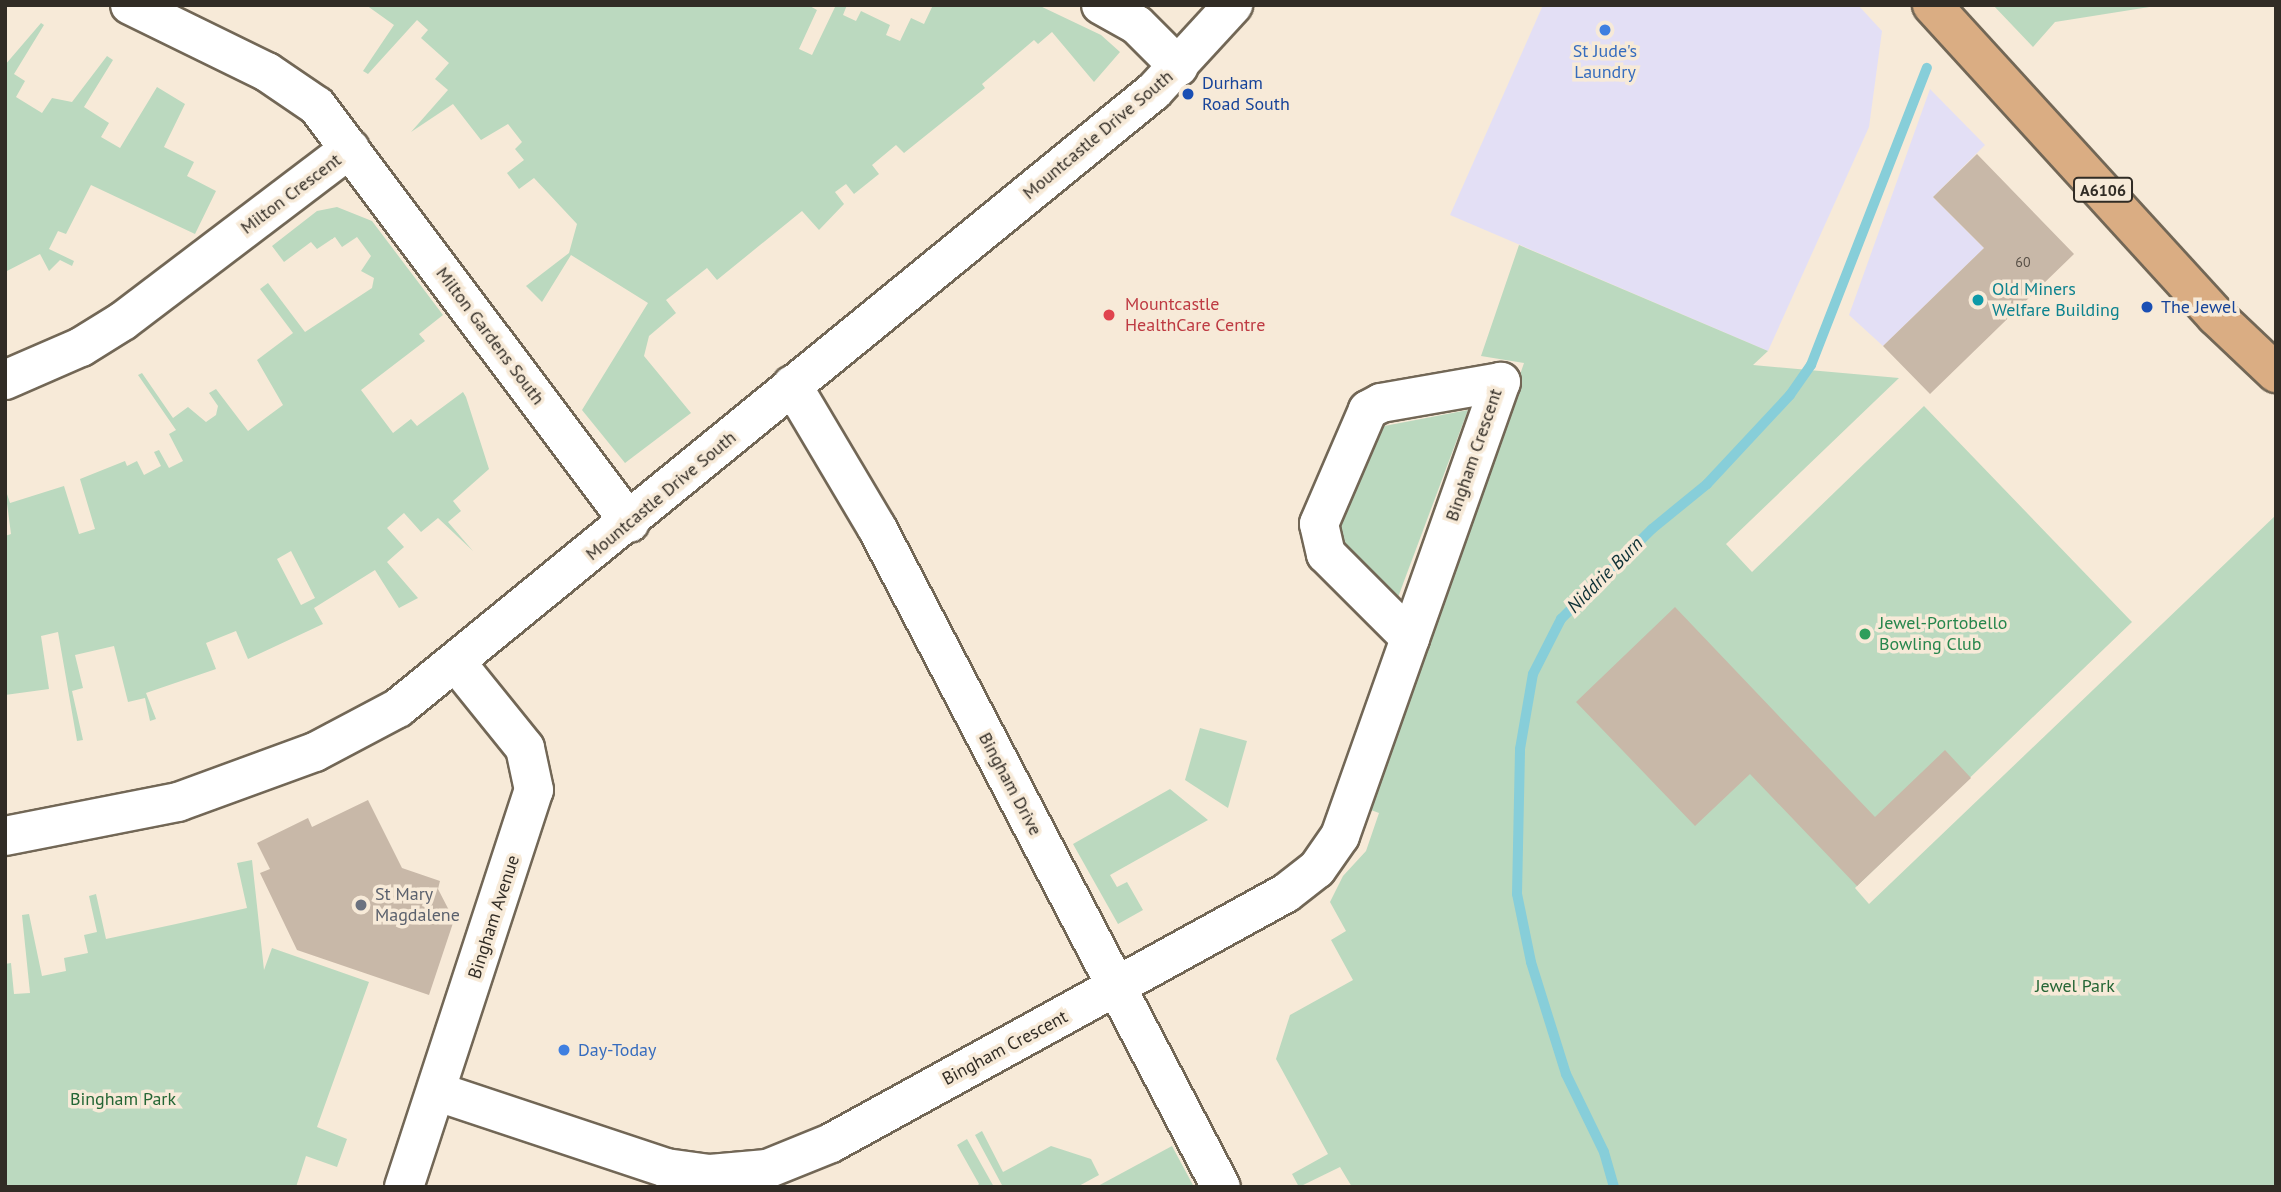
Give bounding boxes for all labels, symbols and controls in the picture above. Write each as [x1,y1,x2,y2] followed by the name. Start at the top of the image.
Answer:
[1597,22,1613,38] marker: St Jude's Laundry
[1573,41,1637,84] place label: St Jude's Laundry
[1019,66,1177,204] street label: Mountcastle Drive South
[1202,73,1290,116] place label: Durham Road South
[1180,86,1196,102] marker: Durham Road South
[237,149,345,239] street label: Milton Crescent
[2072,178,2134,202] road number: A6106
[2015,254,2031,270] house number: 60
[431,263,549,409] street label: Milton Gardens South
[1992,279,2120,322] place label: Old Miners Welfare Building
[1970,292,1986,308] marker: Old Miners Welfare Building
[1125,294,1265,336] place label: Mountcastle HealthCare Centre
[2161,296,2236,318] place label: The Jewel
[2139,299,2155,315] marker: The Jewel
[1099,305,1119,325] marker: Mountcastle HealthCare Centre
[1441,386,1507,524] street label: Bingham Crescent
[582,427,740,565] street label: Mountcastle Drive South
[1562,532,1648,618] water label: Niddrie Burn
[1879,613,2007,656] place label: Jewel-Portobello Bowling Club
[1857,626,1873,642] marker: Jewel-Portobello Bowling Club
[974,729,1046,839] street label: Bingham Drive
[464,852,524,982] street label: Bingham Avenue
[375,884,460,926] place label: St Mary Magdalene
[353,897,369,913] marker: St Mary Magdalene
[2035,975,2115,997] park label: Jewel Park
[939,1006,1071,1090] street label: Bingham Crescent
[578,1039,656,1061] place label: Day-Today
[556,1042,572,1058] marker: Day-Today
[70,1088,176,1110] park label: Bingham Park

